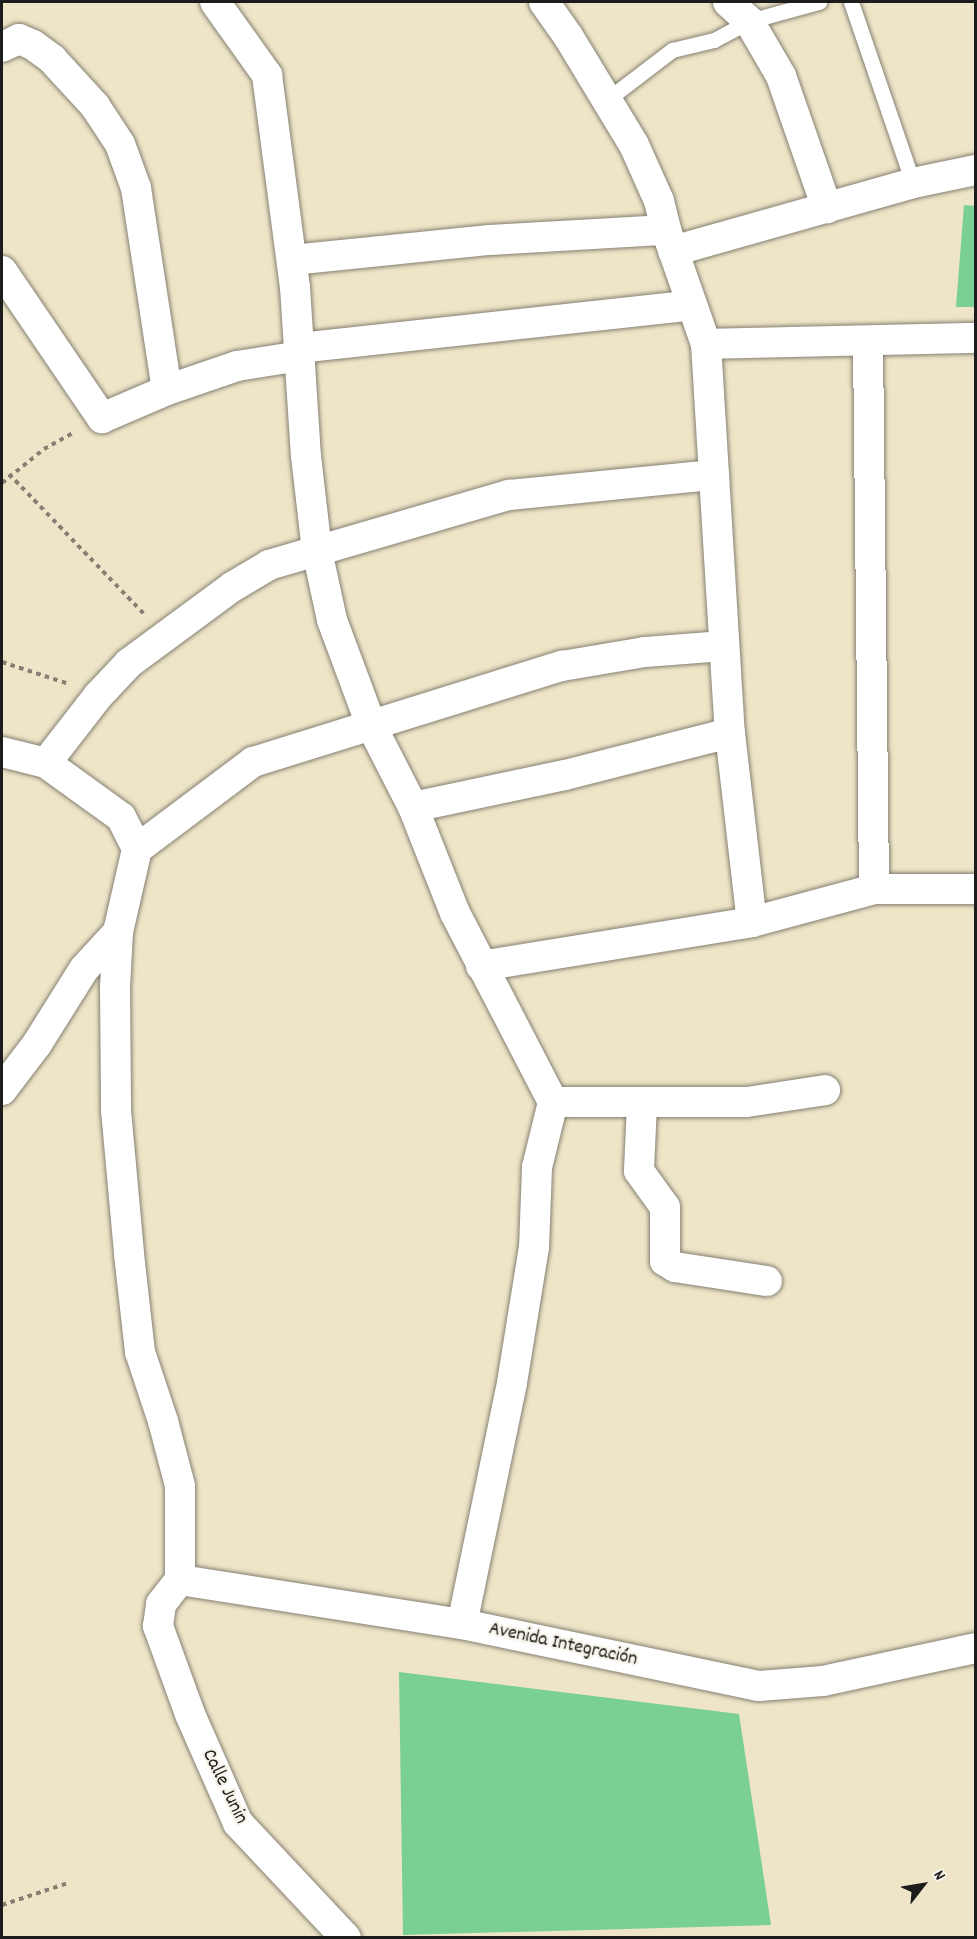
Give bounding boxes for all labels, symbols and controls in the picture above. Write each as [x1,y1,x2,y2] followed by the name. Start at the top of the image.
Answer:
[486,1618,640,1672] street label: Avenida Integración
[196,1746,252,1828] street label: Calle Junin
[893,1855,953,1915] north arrow
[927,1866,951,1885] text: N

